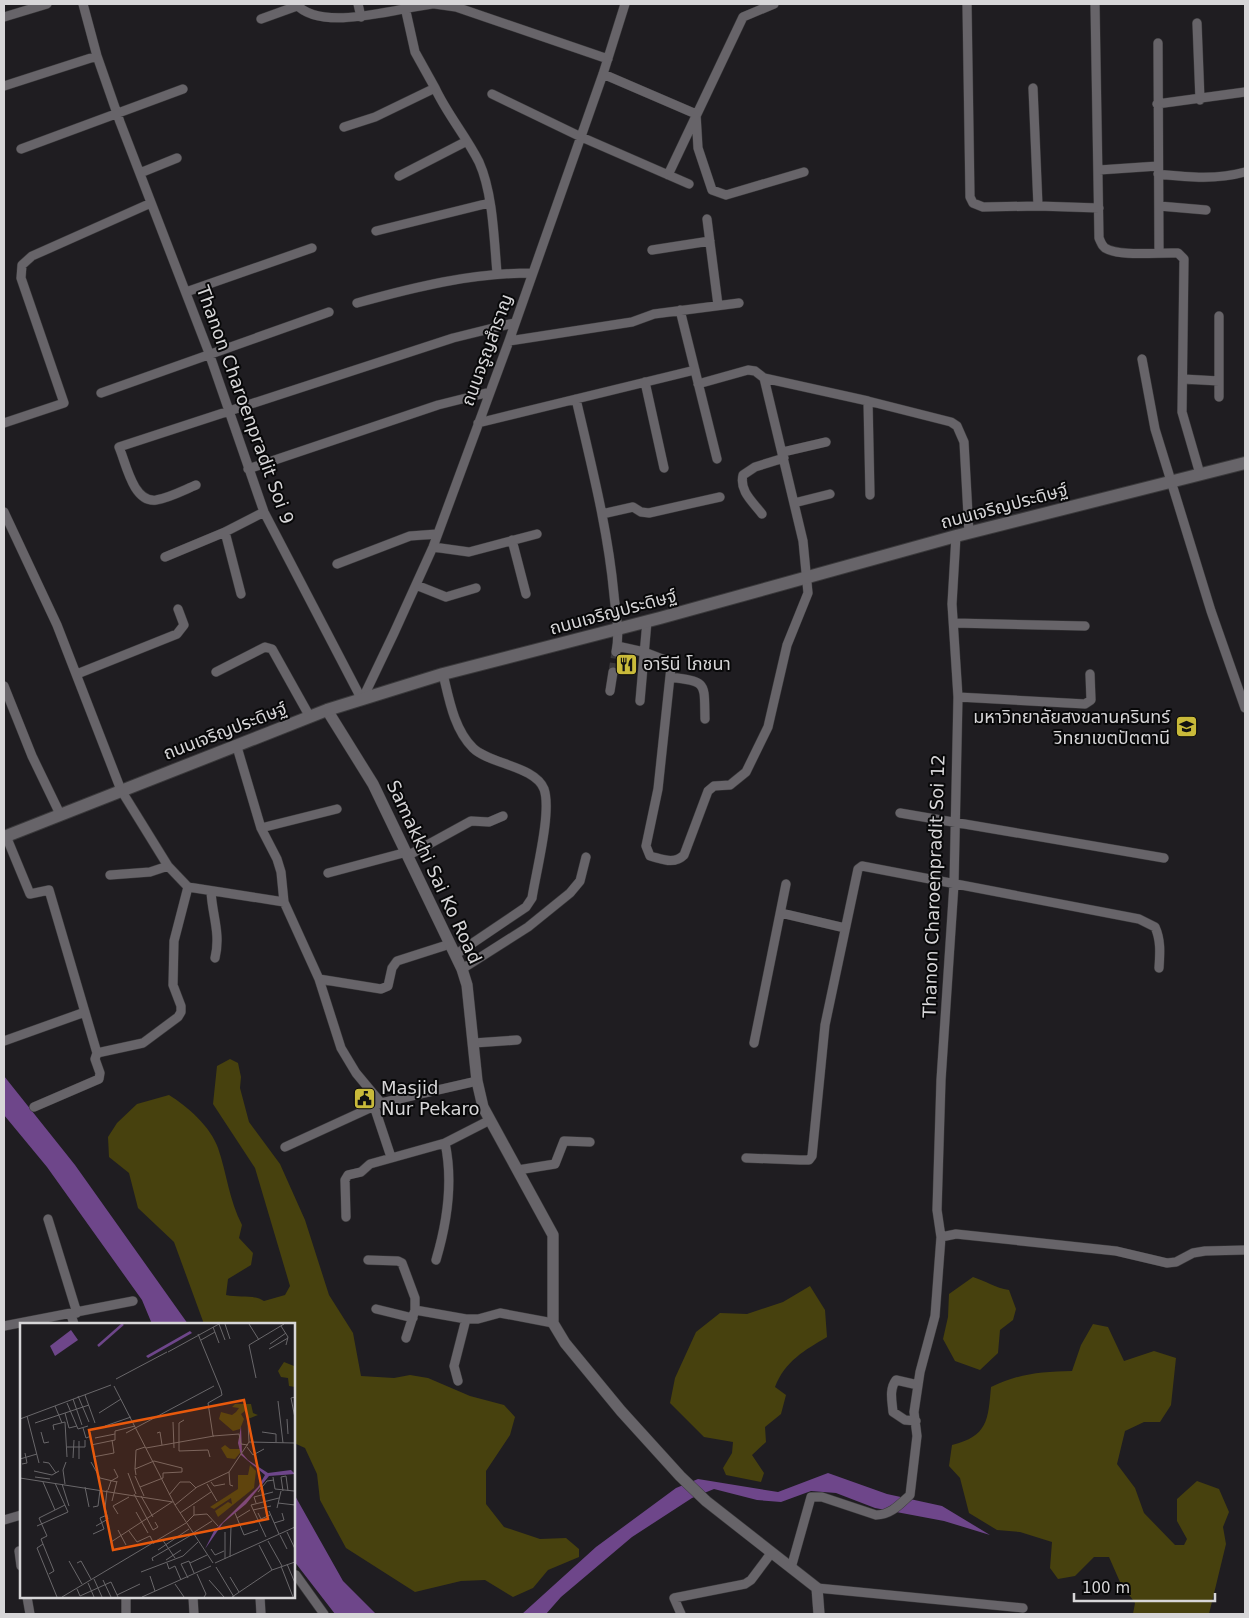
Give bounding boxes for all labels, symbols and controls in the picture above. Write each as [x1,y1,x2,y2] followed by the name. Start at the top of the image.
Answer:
[192,282,298,527] street label: Thanon Charoenpradit Soi 9
[457,291,518,409] street label: ถนนจรูญสำราญ
[938,478,1070,533] street label: ถนนเจริญประดิษฐ์
[547,584,679,639] street label: ถนนเจริญประดิษฐ์
[615,652,639,676] restaurant icon: อารีนี โภชนา
[643,653,731,674] place label: อารีนี โภชนา
[160,697,290,764] street label: ถนนเจริญประดิษฐ์
[973,706,1171,748] place label: มหาวิทยาลัยสงขลานครินทร์ วิทยาเขตปัตตานี
[1174,715,1198,739] school or university icon: มหาวิทยาลัยสงขลานครินทร์ วิทยาเขตปัตตานี
[918,754,949,1019] street label: Thanon Charoenpradit Soi 12
[383,777,486,967] street label: Samakkhi Sai Ko Road
[381,1077,479,1119] place label: Masjid Nur Pekaro
[353,1086,377,1110] public building icon: Masjid Nur Pekaro
[20,1323,295,1598] inset map
[1074,1570,1215,1602] scale bar
[1082,1579,1130,1597] text: 100 m

